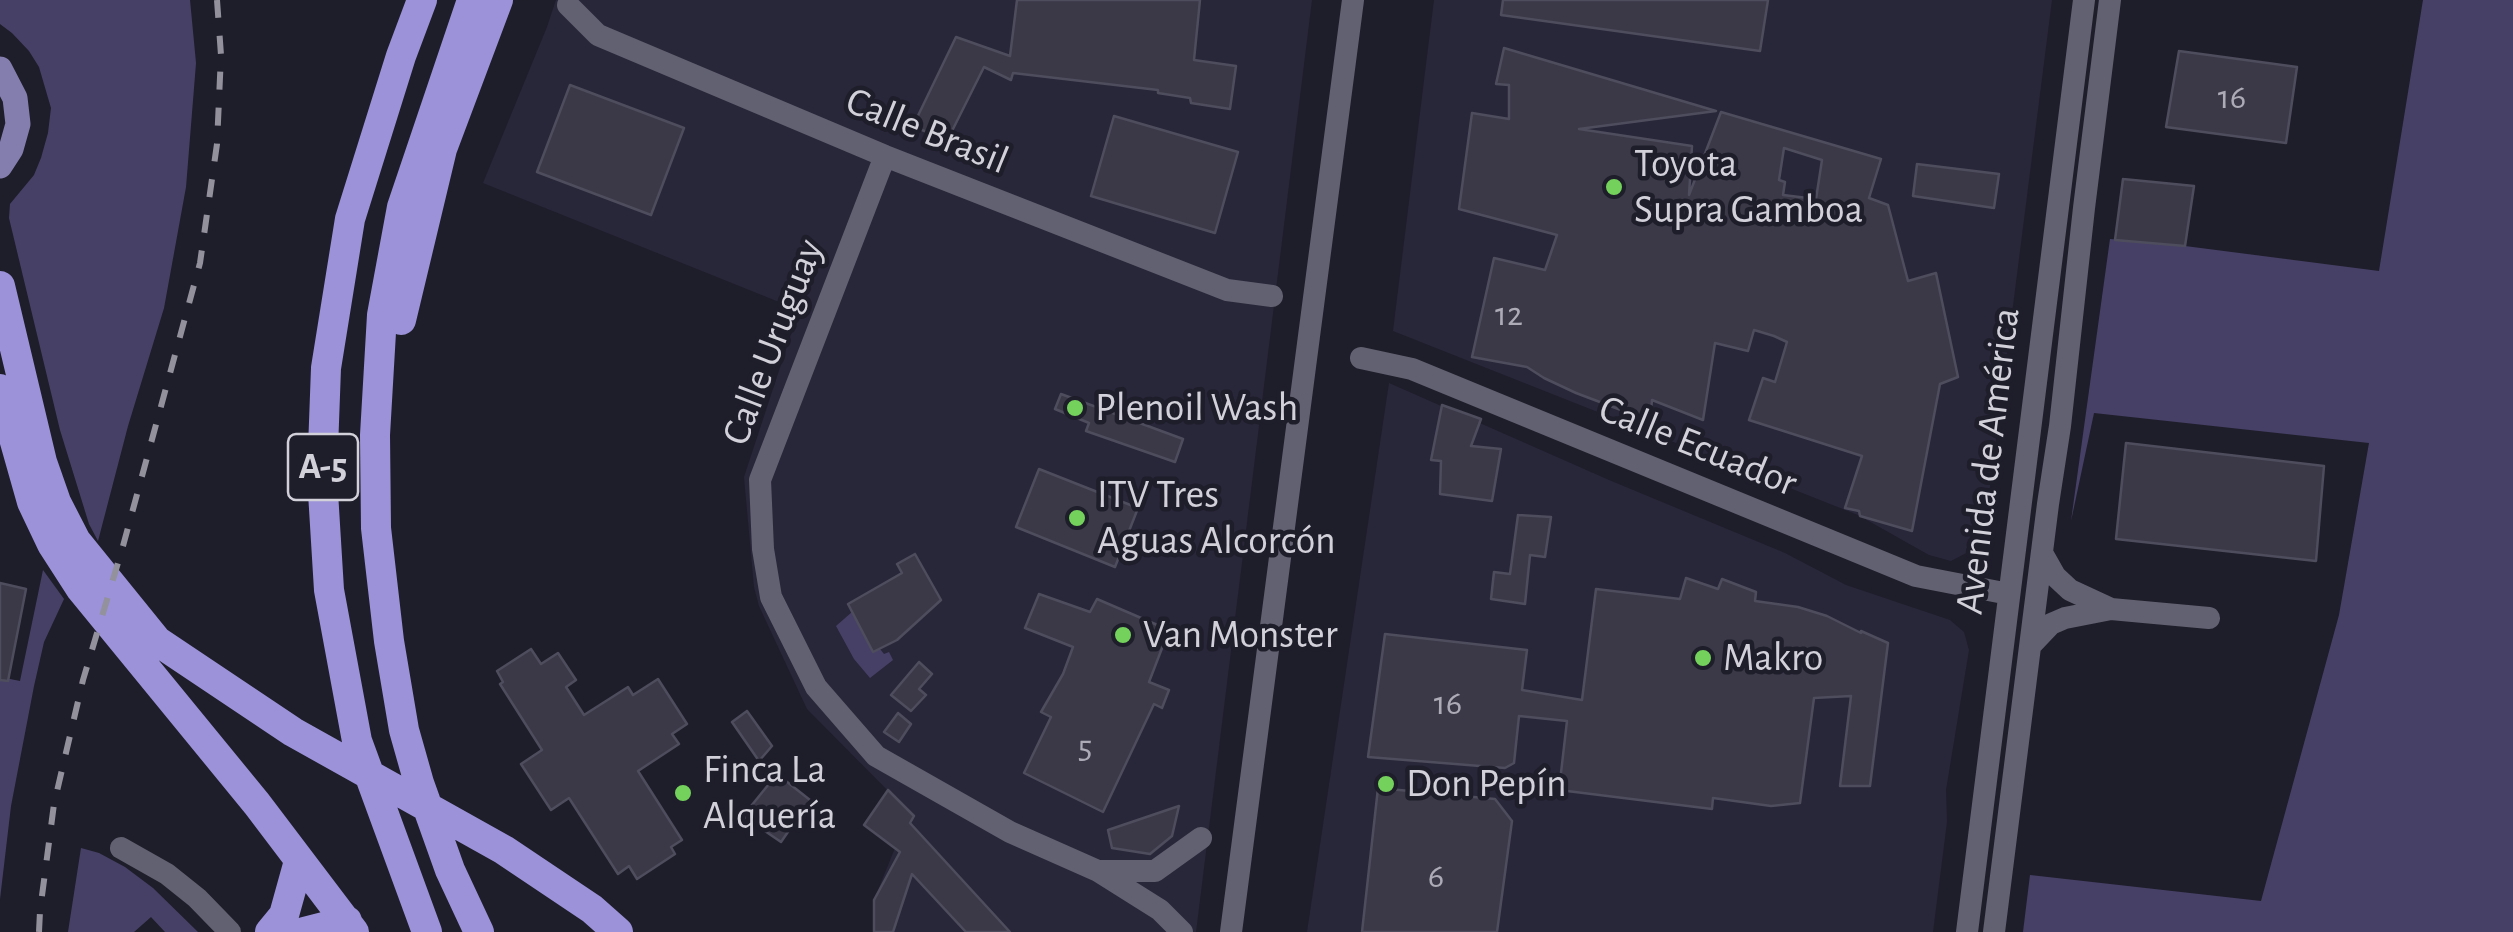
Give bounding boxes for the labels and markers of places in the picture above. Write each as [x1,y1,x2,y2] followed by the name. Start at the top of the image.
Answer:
[1634,140,1863,234] place label: Toyota Supra Gamboa
[1603,176,1625,198] marker: Toyota Supra Gamboa
[1095,384,1298,432] place label: Plenoil Wash
[1064,397,1086,419] marker: Plenoil Wash
[1097,471,1336,565] place label: ITV Tres Aguas Alcorcón
[1066,507,1088,529] marker: ITV Tres Aguas Alcorcón
[1143,611,1338,659] place label: Van Monster
[1112,624,1134,646] marker: Van Monster
[1723,634,1823,682] place label: Makro
[1692,647,1714,669] marker: Makro
[703,746,836,840] place label: Finca La Alquería
[1406,760,1567,808] place label: Don Pepín
[1375,773,1397,795] marker: Don Pepín
[672,782,694,804] marker: Finca La Alquería

